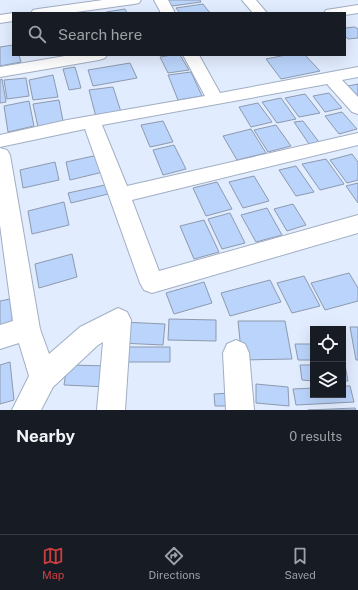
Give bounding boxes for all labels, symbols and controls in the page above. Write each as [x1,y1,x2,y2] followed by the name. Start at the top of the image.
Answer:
[12,12,346,56] search box
[26,23,48,45] icon: search
[58,26,142,43] text: Search here
[310,326,346,398] map controls
[310,326,346,362] button: locate
[310,362,346,398] button: layers
[16,426,75,446] text: Nearby
[289,429,342,444] text: 0 results
[42,545,64,581] tab: Map
[149,545,200,581] tab: Directions
[284,545,316,581] tab: Saved

